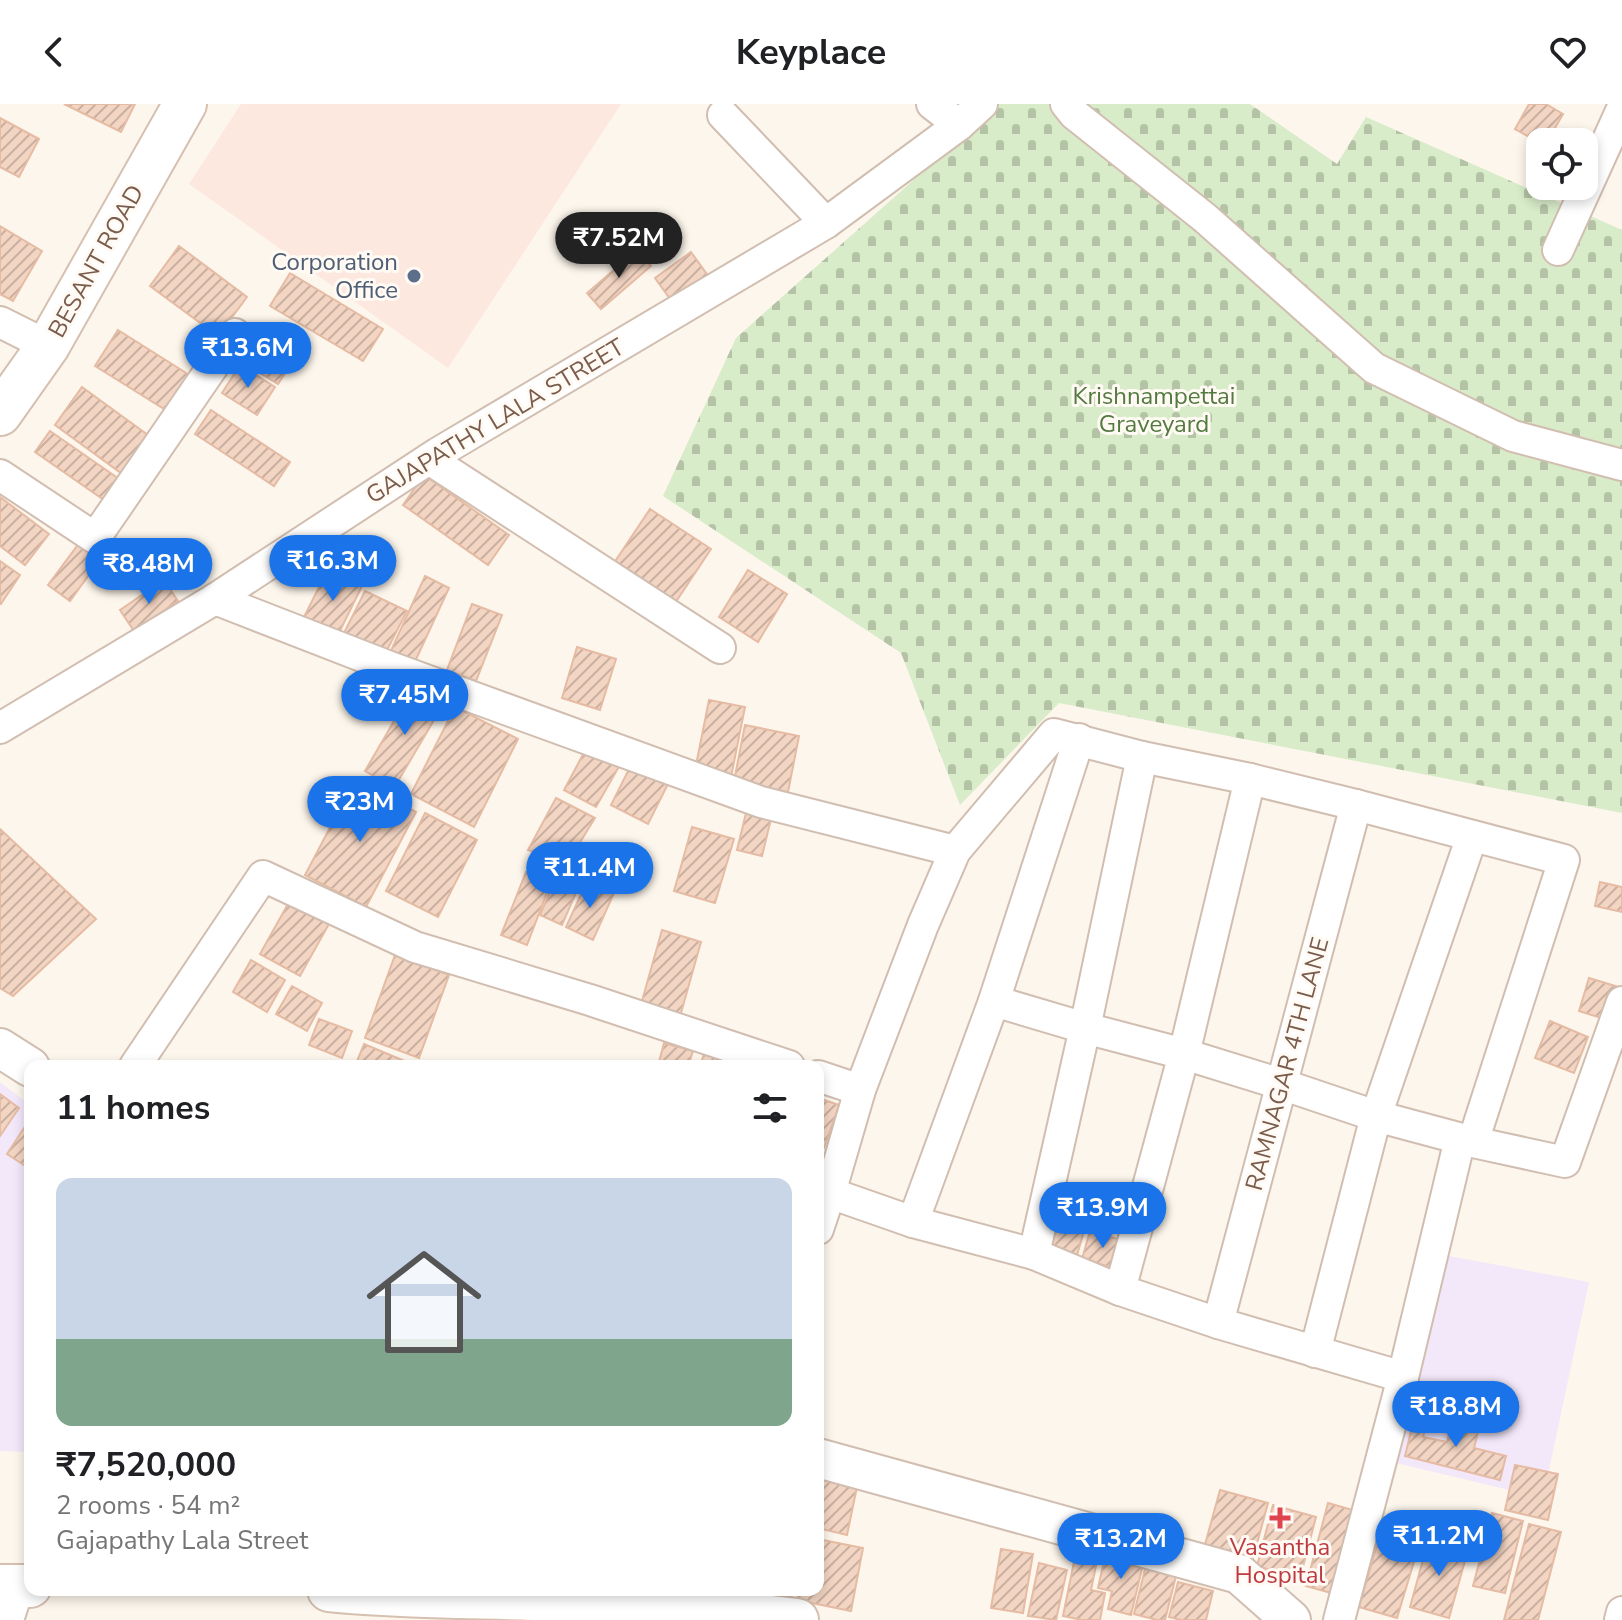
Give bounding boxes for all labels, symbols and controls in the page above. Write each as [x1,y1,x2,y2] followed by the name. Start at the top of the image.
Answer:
[736,28,886,77] text: Keyplace
[32,30,76,74] icon: back
[1546,30,1590,74] icon: heart
[1526,128,1598,200] map controls
[1526,128,1598,200] button: locate
[41,179,151,343] street label: BESANT ROAD
[554,212,684,280] pin: ₹7.52M
[573,220,665,255] text: ₹7.52M
[271,246,398,306] place label: Corporation Office
[405,267,423,285] marker: Corporation Office
[183,322,313,390] pin: ₹13.6M
[202,330,294,365] text: ₹13.6M
[360,331,631,511] street label: GAJAPATHY LALA STREET
[1073,380,1235,440] park label: Krishnampettai Graveyard
[268,535,398,603] pin: ₹16.3M
[84,538,214,606] pin: ₹8.48M
[287,543,379,578] text: ₹16.3M
[103,546,195,581] text: ₹8.48M
[340,669,470,737] pin: ₹7.45M
[359,677,451,712] text: ₹7.45M
[313,776,407,844] pin: ₹23M
[325,784,395,819] text: ₹23M
[525,842,655,910] pin: ₹11.4M
[544,850,636,885] text: ₹11.4M
[1238,934,1336,1194] street label: RAMNAGAR 4TH LANE
[56,1085,210,1131] text: 11 homes
[748,1086,792,1130] icon: filters
[1038,1182,1168,1250] pin: ₹13.9M
[1057,1190,1149,1225] text: ₹13.9M
[352,1230,496,1374] icon: home
[1391,1381,1521,1449] pin: ₹18.8M
[1410,1389,1502,1424] text: ₹18.8M
[56,1442,236,1488] text: ₹7,520,000
[56,1488,240,1523] text: 2 rooms · 54 m²
[1269,1507,1291,1529] marker: Vasantha Hospital
[1374,1510,1504,1578] pin: ₹11.2M
[1056,1513,1186,1581] pin: ₹13.2M
[1393,1518,1485,1553] text: ₹11.2M
[1075,1521,1167,1556] text: ₹13.2M
[56,1523,308,1558] text: Gajapathy Lala Street
[1229,1531,1330,1591] place label: Vasantha Hospital

